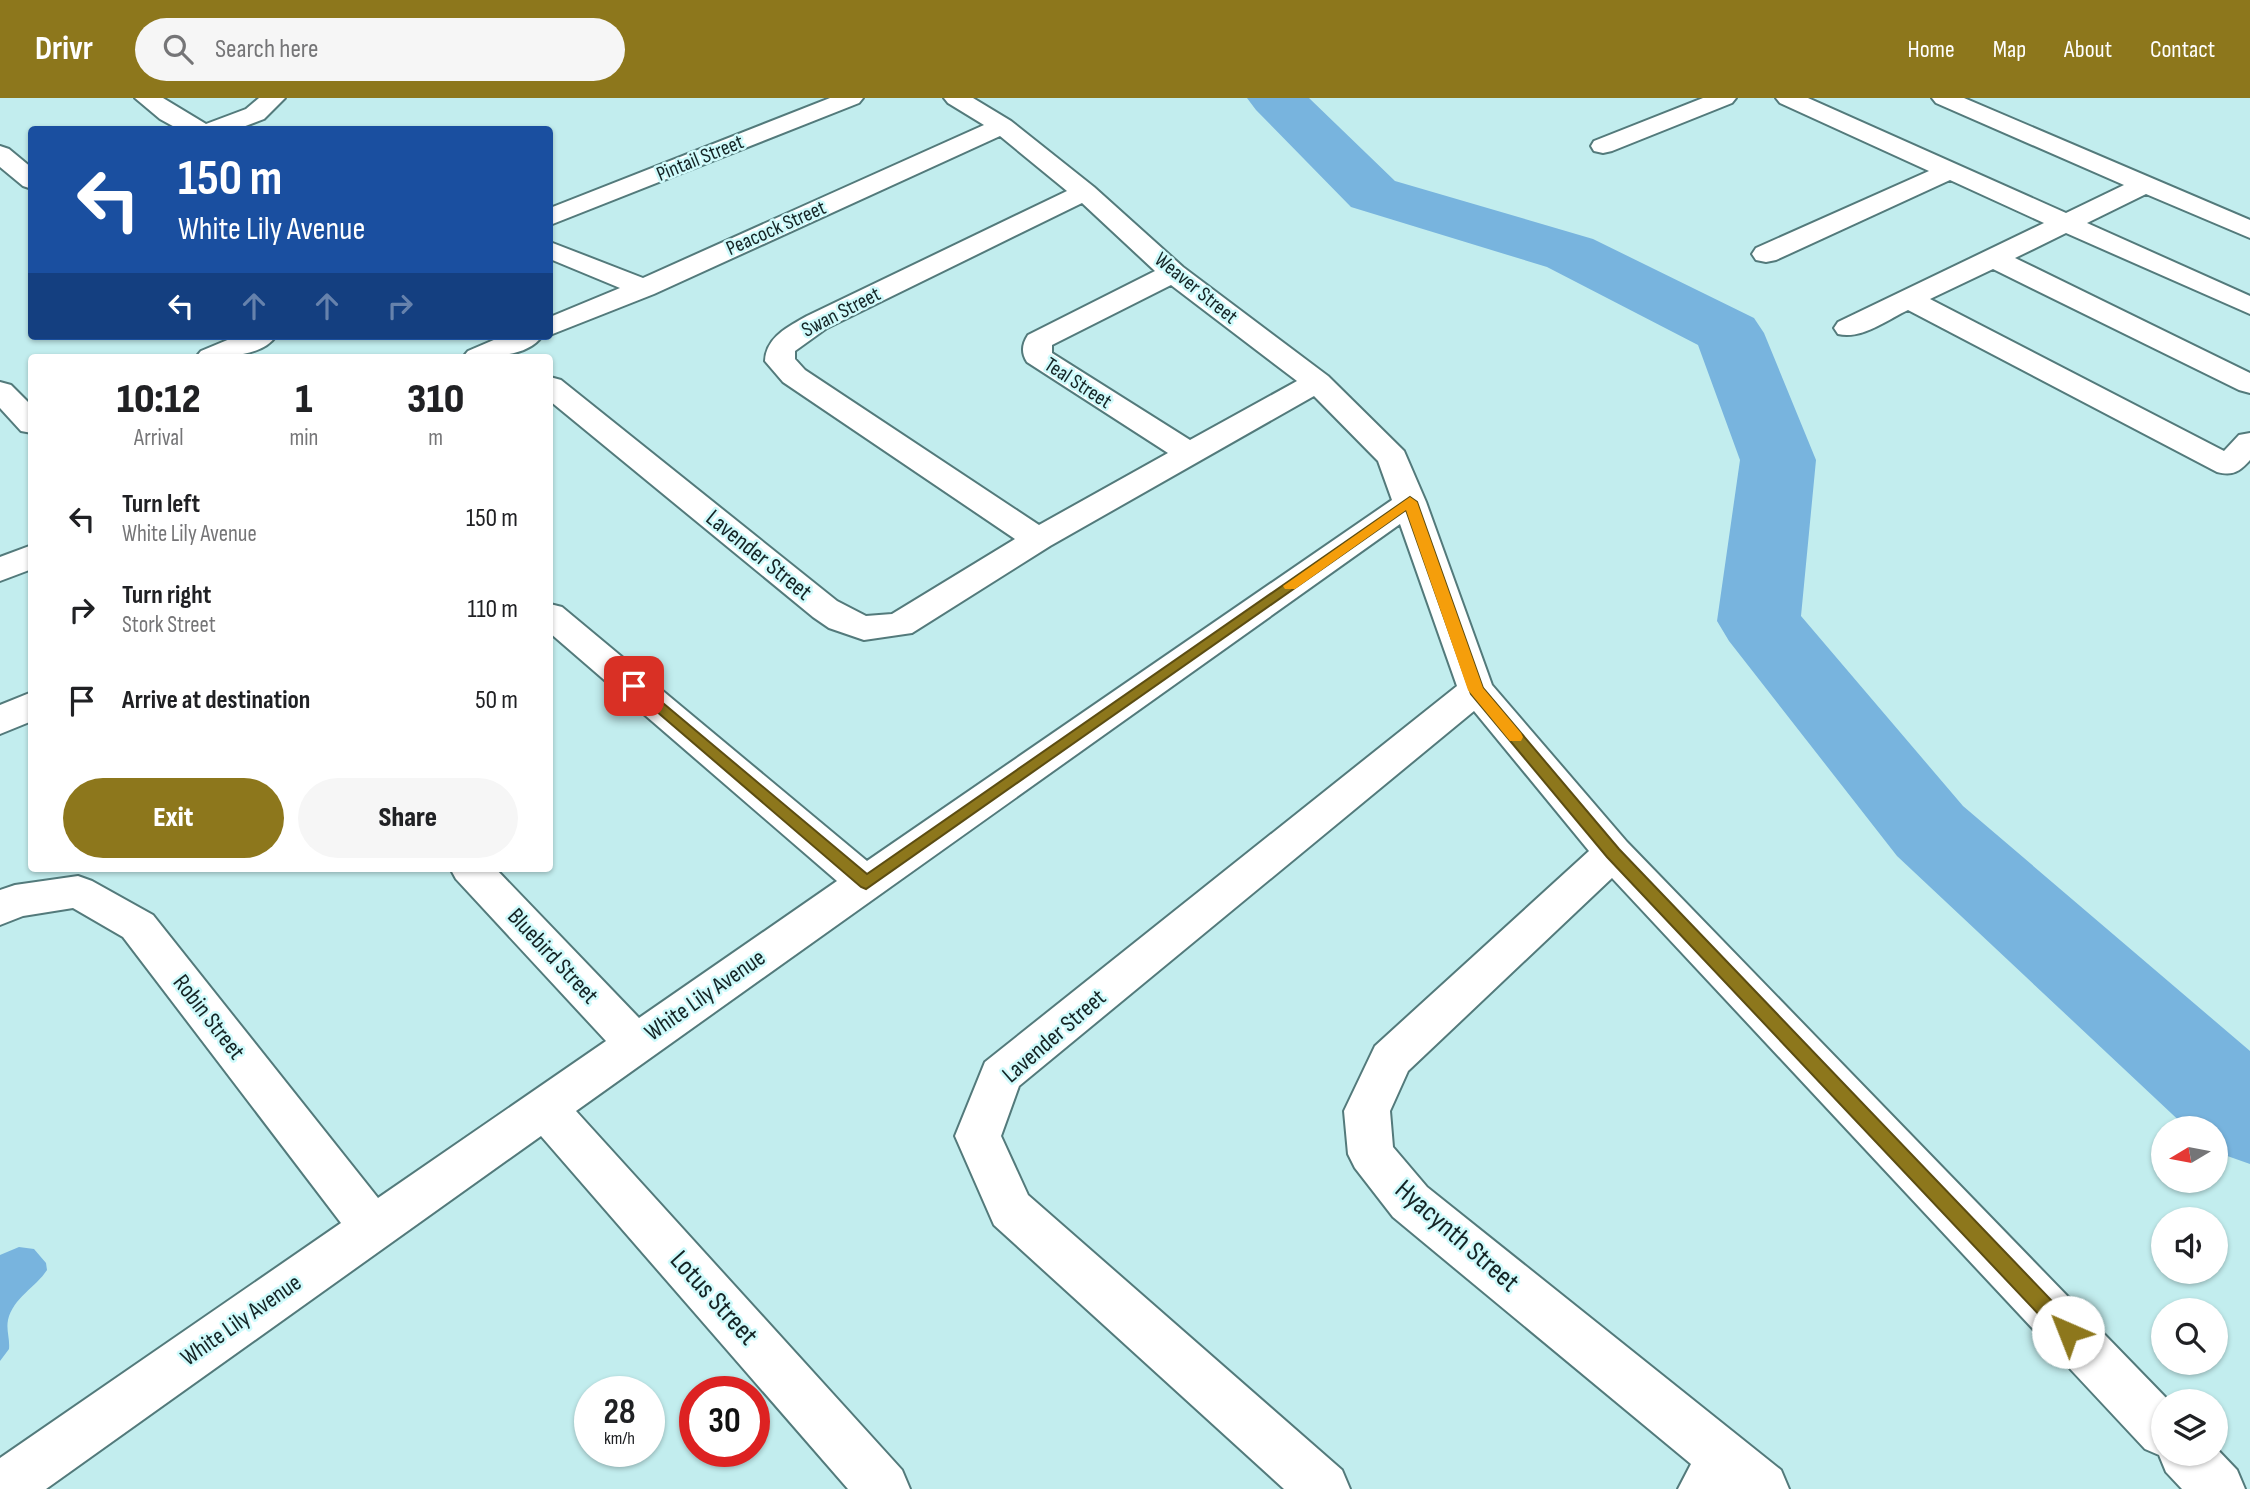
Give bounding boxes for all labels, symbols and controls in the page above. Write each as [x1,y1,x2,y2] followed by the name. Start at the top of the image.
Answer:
[135,18,625,81] search box
[35,29,93,69] text: Drivr
[159,30,197,68] icon: search
[215,34,318,65] text: Search here
[1907,35,1955,64] text: Home
[1993,35,2026,64] text: Map
[2064,35,2112,64] text: About
[2150,35,2215,64] text: Contact
[653,129,747,187] street label: Pintail Street
[178,150,282,209] text: 150 m
[63,154,154,245] icon: left
[722,195,830,261] street label: Peacock Street
[178,210,365,249] text: White Lily Avenue
[1149,247,1243,329] street label: Weaver Street
[797,282,885,342] street label: Swan Street
[162,287,200,325] icon: left
[235,287,273,325] icon: ahead
[308,287,346,325] icon: ahead
[381,287,419,325] icon: right
[1040,352,1116,414] street label: Teal Street
[117,374,201,425] text: 10:12
[295,374,312,425] text: 1
[407,374,464,425] text: 310
[134,424,183,452] text: Arrival
[289,424,318,452] text: min
[428,424,443,452] text: m
[122,489,200,520] text: Turn left
[63,500,101,538] icon: left
[466,503,518,534] text: 150 m
[700,503,818,607] street label: Lavender Street
[122,520,257,548] text: White Lily Avenue
[122,580,211,611] text: Turn right
[63,591,101,629] icon: right
[467,594,518,625] text: 110 m
[122,611,216,639] text: Stork Street
[604,656,664,716] pin
[615,667,653,705] icon: arrive
[63,682,101,720] icon: arrive
[122,685,310,716] text: Arrive at destination
[475,685,518,716] text: 50 m
[63,778,284,858] button: Exit
[298,778,518,858] button: Share
[501,902,605,1010] street label: Bluebird Street
[639,943,771,1047] street label: White Lily Avenue
[167,969,251,1065] street label: Robin Street
[996,983,1112,1089] street label: Lavender Street
[2151,1116,2228,1194] north arrow
[2151,1116,2228,1466] map controls
[1388,1173,1526,1299] street label: Hyacynth Street
[2151,1207,2228,1284] button: sound
[663,1244,765,1352] street label: Lotus Street
[175,1268,307,1372] street label: White Lily Avenue
[2031,1295,2105,1369] position arrow
[2151,1298,2228,1375] button: search
[679,1376,770,1467] speed limit sign: 30
[2151,1389,2228,1466] button: layers
[604,1391,635,1434] text: 28
[604,1428,635,1449] text: km/h

